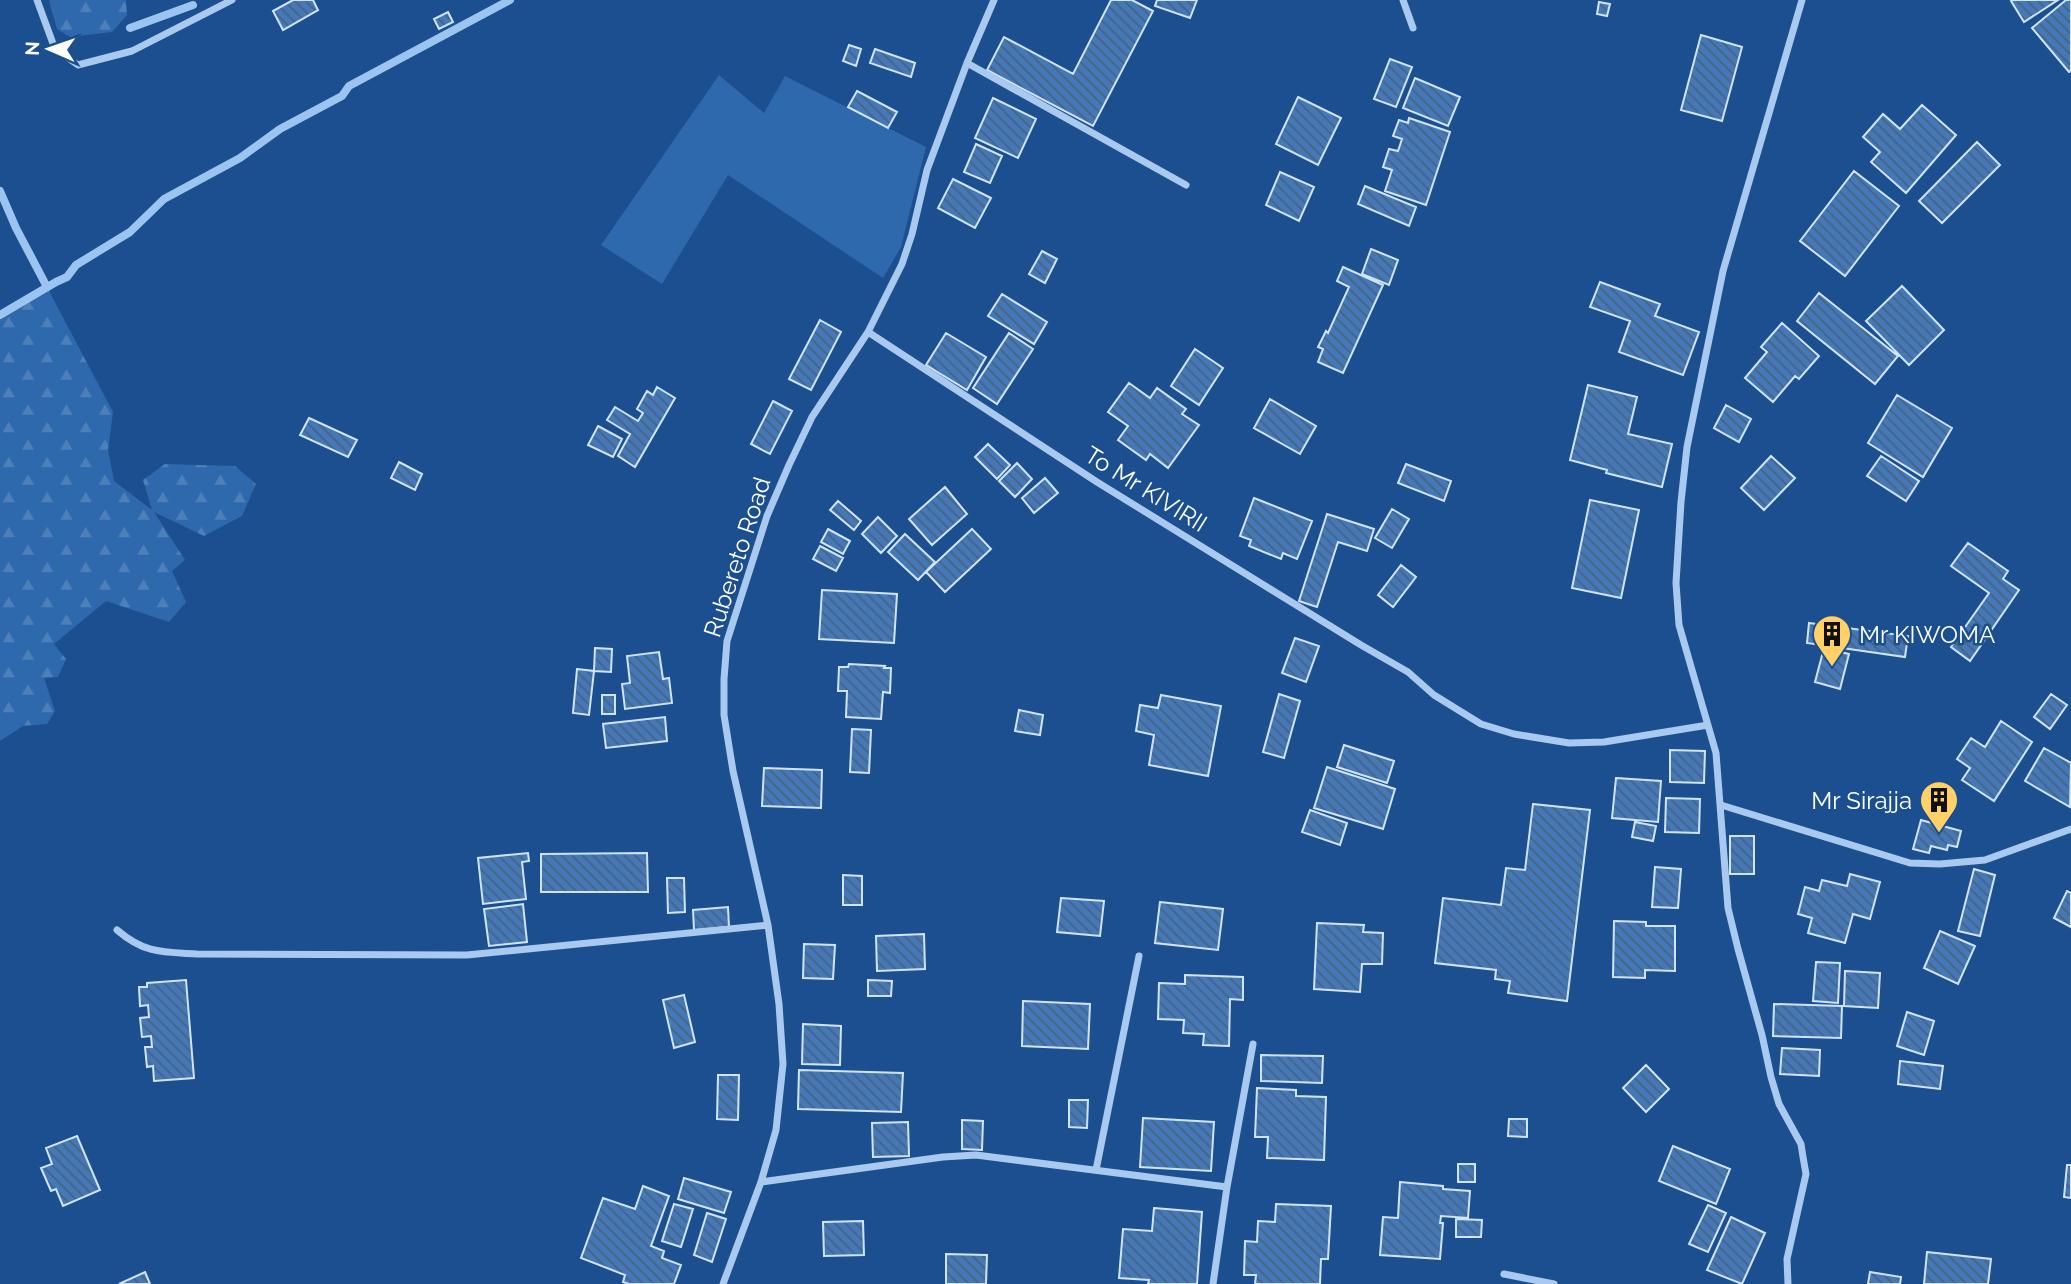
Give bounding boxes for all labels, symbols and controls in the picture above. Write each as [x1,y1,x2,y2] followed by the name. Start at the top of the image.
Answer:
[14,14,84,84] north arrow
[21,41,43,56] text: N
[1080,440,1212,538] street label: To Mr KIVIRII
[697,473,777,641] street label: Rubereto Road
[1811,613,1853,668] building icon: Mr KIWOMA
[1859,620,1995,649] place label: Mr KIWOMA
[1918,779,1960,834] building icon: Mr Sirajja
[1811,786,1912,815] place label: Mr Sirajja

